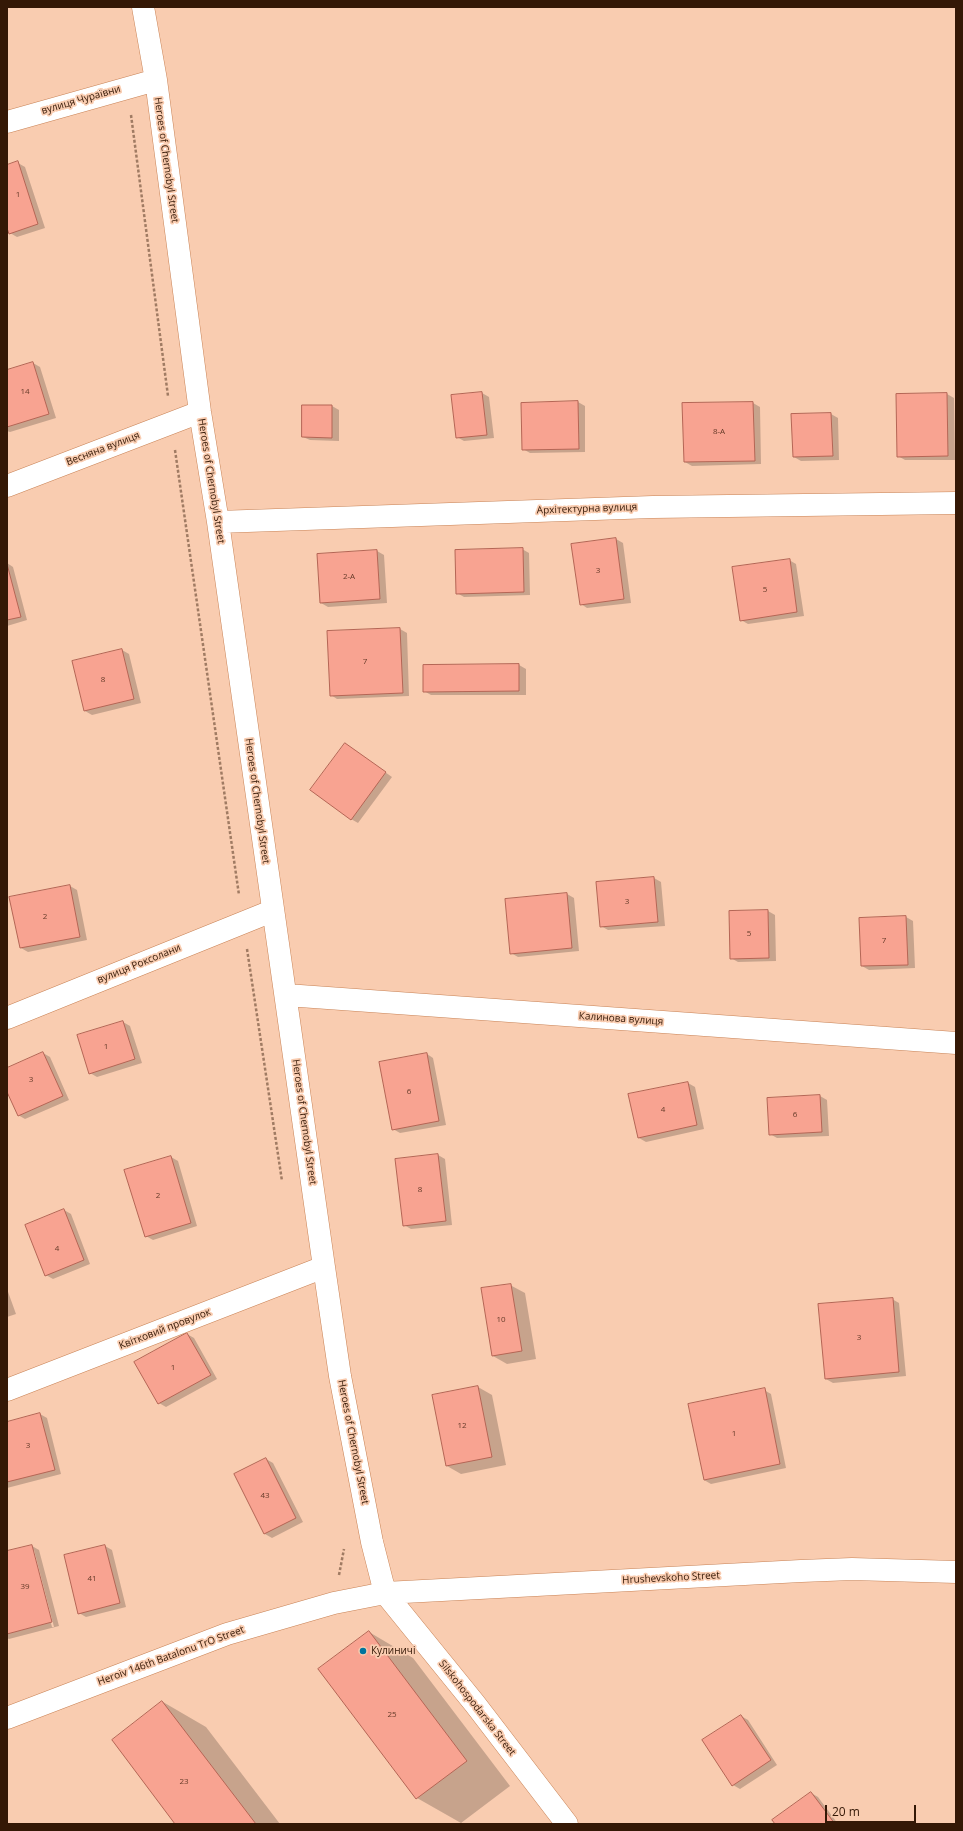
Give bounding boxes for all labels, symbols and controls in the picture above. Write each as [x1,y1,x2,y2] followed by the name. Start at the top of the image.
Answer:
[40,83,122,117] street label: вулиця Чураївни
[151,97,181,223] street label: Heroes of Chernobyl Street
[16,190,20,200] house number: 1
[20,387,30,397] house number: 14
[195,418,227,544] street label: Heroes of Chernobyl Street
[713,427,725,437] house number: 8-А
[65,429,141,469] street label: Весняна вулиця
[537,501,637,517] street label: Архітектурна вулиця
[596,566,600,576] house number: 3
[343,572,355,582] house number: 2-А
[763,585,767,595] house number: 5
[363,657,367,667] house number: 7
[101,675,105,685] house number: 8
[242,738,272,864] street label: Heroes of Chernobyl Street
[625,897,629,907] house number: 3
[43,912,47,922] house number: 2
[747,929,751,939] house number: 5
[882,936,886,946] house number: 7
[95,942,183,986] street label: вулиця Роксолани
[578,1010,664,1028] street label: Калинова вулиця
[104,1042,108,1052] house number: 1
[289,1059,319,1185] street label: Heroes of Chernobyl Street
[29,1075,33,1085] house number: 3
[407,1087,411,1097] house number: 6
[661,1105,665,1115] house number: 4
[793,1110,797,1120] house number: 6
[418,1185,422,1195] house number: 8
[156,1191,160,1201] house number: 2
[55,1244,59,1254] house number: 4
[117,1306,213,1352] street label: Квітковий провулок
[496,1315,506,1325] house number: 10
[857,1333,861,1343] house number: 3
[171,1363,175,1373] house number: 1
[335,1379,371,1505] street label: Heroes of Chernobyl Street
[457,1421,467,1431] house number: 12
[732,1429,736,1439] house number: 1
[26,1441,30,1451] house number: 3
[260,1491,270,1501] house number: 43
[622,1569,720,1587] street label: Hrushevskoho Street
[87,1574,97,1584] house number: 41
[20,1582,30,1592] house number: 39
[96,1624,246,1688] street label: Heroiv 146th Batalonu TrO Street
[371,1645,415,1657] place label: Кулиничі
[358,1646,368,1656] marker: Кулиничі
[436,1658,518,1758] street label: Silskohospodarska Street
[387,1710,397,1720] house number: 25
[179,1777,189,1787] house number: 23
[827,1797,918,1823] scale bar
[832,1803,860,1820] text: 20 m

